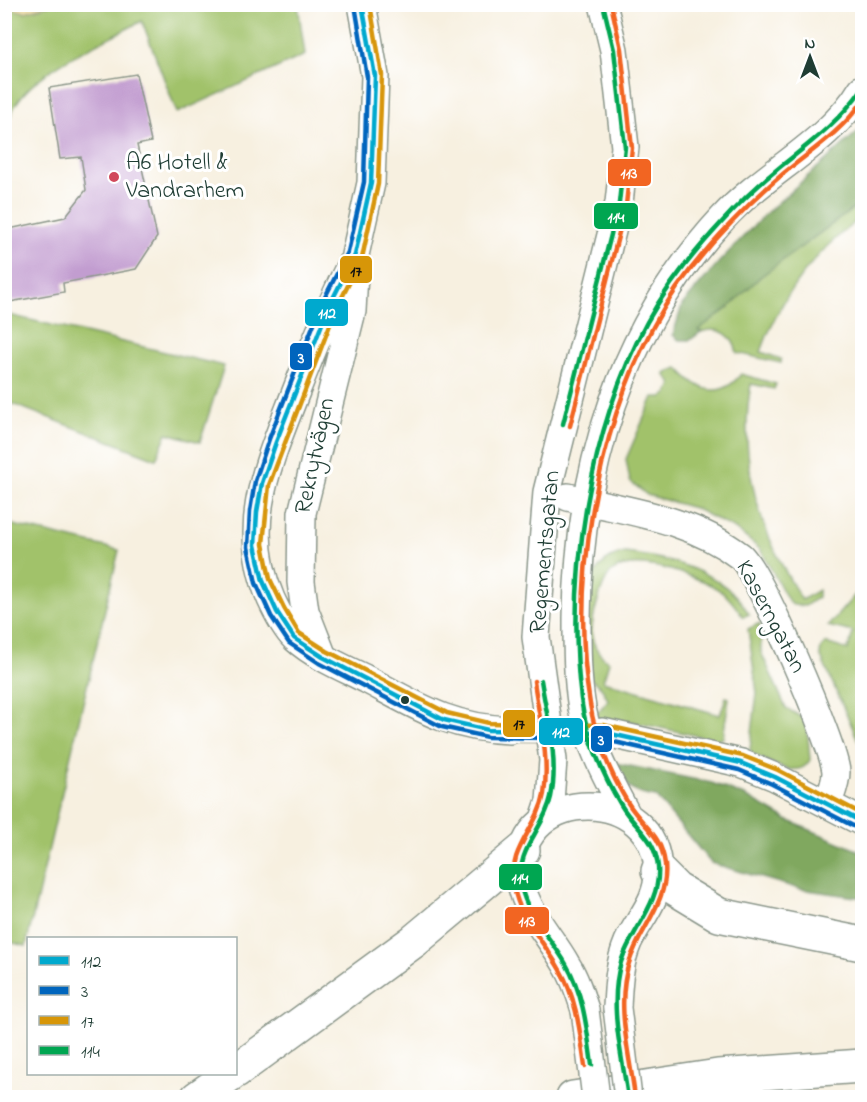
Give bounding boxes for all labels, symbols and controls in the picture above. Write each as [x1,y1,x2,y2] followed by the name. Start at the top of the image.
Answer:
[780,27,840,87] north arrow
[805,32,816,56] text: N
[125,146,244,209] place label: A6 Hotell & Vandrarhem
[607,158,652,187] line badge: 113
[621,162,638,186] text: 113
[107,170,121,184] marker: A6 Hotell & Vandrarhem
[593,202,639,230] line badge: 114
[608,206,625,230] text: 114
[339,255,373,284] line badge: 17
[350,260,362,284] text: 17
[304,298,349,327] line badge: 112
[318,302,336,326] text: 112
[289,342,313,371] line badge: 3
[297,347,305,371] text: 3
[287,395,346,518] street label: Rekrytvägen
[521,469,571,635] street label: Regementsgatan
[726,554,814,680] street label: Kaserngatan
[399,694,411,706] unlabelled marker
[502,709,536,738] line badge: 17
[513,713,525,737] text: 17
[538,717,584,746] line badge: 112
[552,721,570,745] text: 112
[590,725,613,753] line badge: 3
[597,729,605,753] text: 3
[498,863,543,891] line badge: 114
[512,867,529,891] text: 114
[504,906,550,935] line badge: 113
[519,910,536,934] text: 113
[27,937,237,1075] legend
[81,950,101,976] text: 112
[81,980,88,1006] text: 3
[81,1010,95,1036] text: 17
[81,1040,100,1066] text: 114

